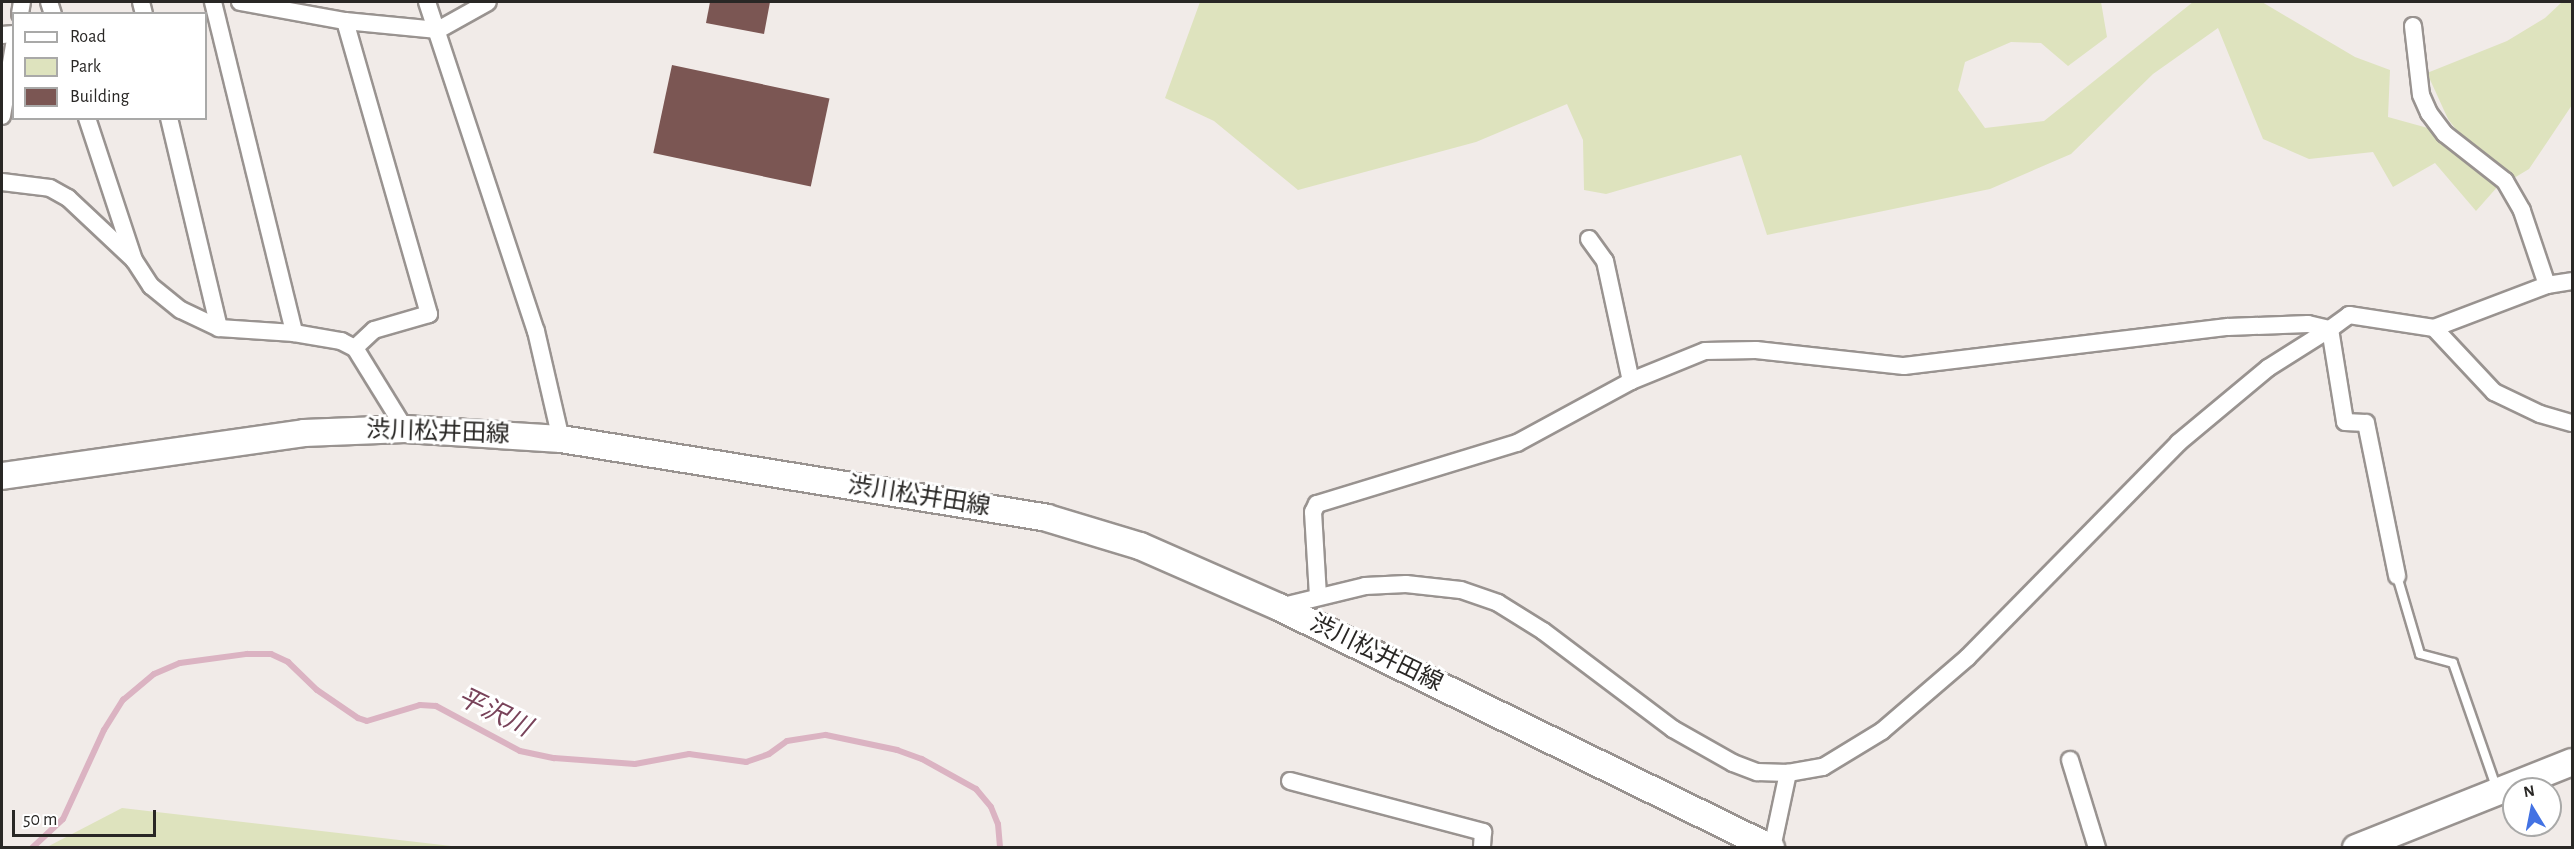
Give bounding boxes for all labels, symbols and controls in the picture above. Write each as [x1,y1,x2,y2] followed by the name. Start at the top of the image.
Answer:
[12,12,207,120] legend
[70,28,106,46] text: Road
[70,58,101,76] text: Park
[70,88,129,106] text: Building
[366,416,510,450] street label: 渋川松井田線
[846,472,992,522] street label: 渋川松井田線
[1305,609,1447,699] street label: 渋川松井田線
[452,682,536,744] water label: 平沢川
[2502,777,2562,837] north arrow
[2522,782,2536,800] text: N
[15,798,159,836] scale bar
[23,811,57,829] text: 50 m

